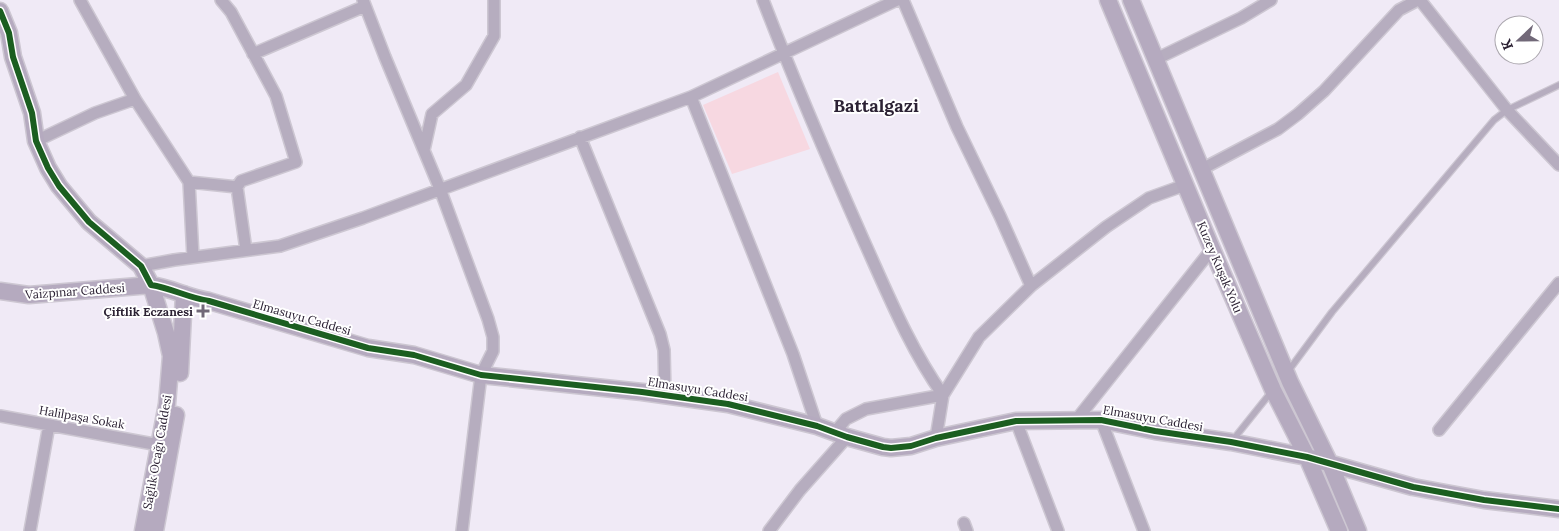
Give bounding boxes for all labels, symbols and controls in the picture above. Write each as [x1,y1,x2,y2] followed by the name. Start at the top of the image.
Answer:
[1494,15,1544,65] north arrow
[1497,37,1517,53] text: K
[833,94,919,117] district label: Battalgazi
[1194,219,1246,315] street label: Kuzey Kuşak Yolu
[24,280,125,302] street label: Vaizpınar Caddesi
[251,296,353,338] street label: Elmasuyu Caddesi
[104,304,193,320] place label: Çiftlik Eczanesi
[197,305,209,317] marker: Çiftlik Eczanesi
[647,374,749,404] street label: Elmasuyu Caddesi
[140,394,174,510] street label: Sağlık Ocağı Caddesi
[38,402,126,432] street label: Halilpaşa Sokak
[1102,402,1204,434] street label: Elmasuyu Caddesi

